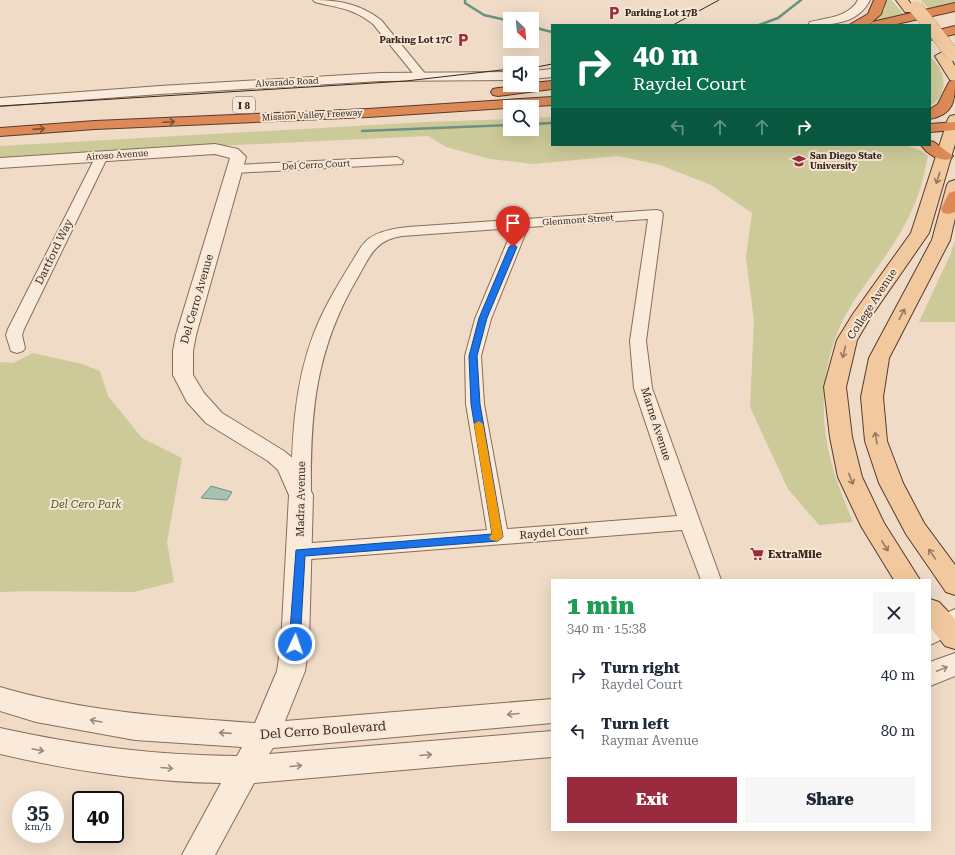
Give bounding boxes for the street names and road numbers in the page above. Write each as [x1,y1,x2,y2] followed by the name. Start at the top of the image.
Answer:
[255,75,319,89] street label: Alvarado Road
[233,97,255,113] road number: I 8
[261,107,363,123] street label: Mission Valley Freeway
[85,148,149,162] street label: Airoso Avenue
[282,158,351,172] street label: Del Cerro Court
[542,212,615,227] street label: Glenmont Street
[33,217,76,287] street label: Dartford Way
[178,253,216,345] street label: Del Cerro Avenue
[844,266,900,342] street label: College Avenue
[638,386,674,462] street label: Marne Avenue
[294,461,308,537] street label: Madra Avenue
[519,524,589,542] street label: Raydel Court
[259,718,387,742] street label: Del Cerro Boulevard

